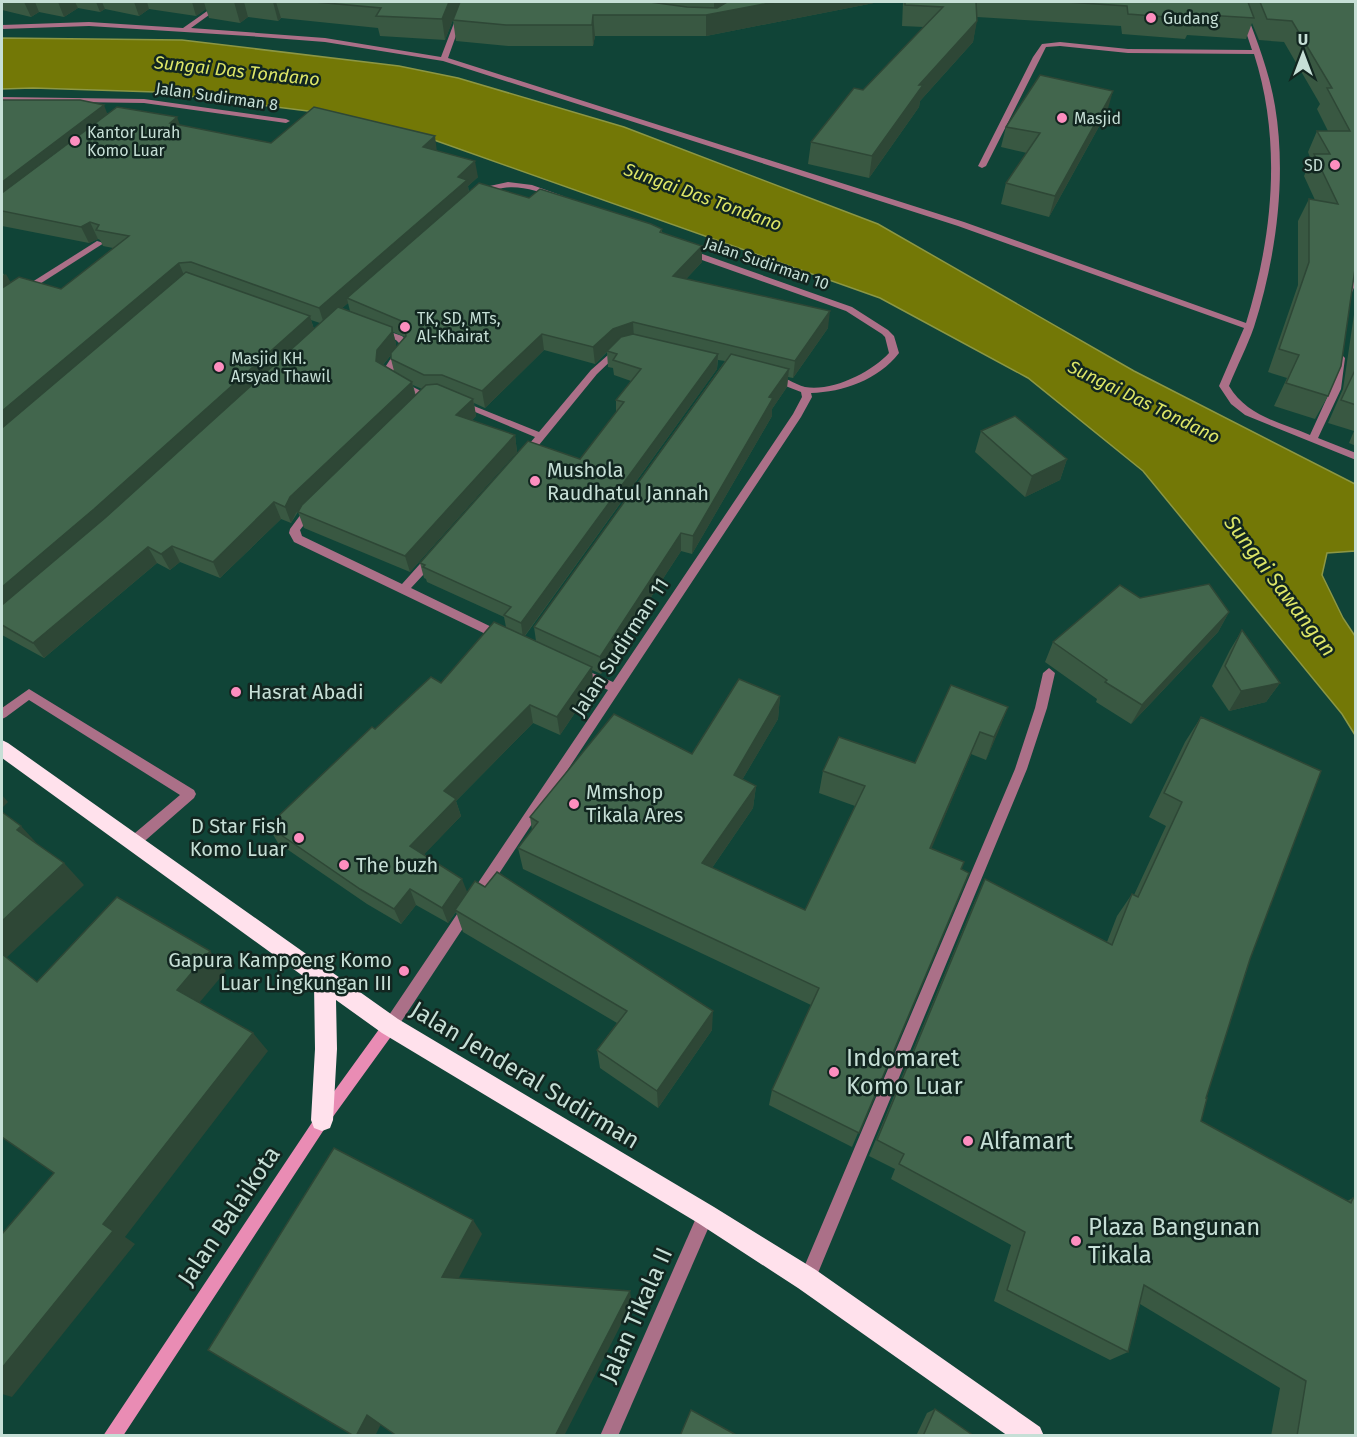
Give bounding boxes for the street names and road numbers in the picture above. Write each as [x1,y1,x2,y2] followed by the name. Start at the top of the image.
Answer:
[154,78,280,115] street label: Jalan Sudirman 8
[702,233,832,294] street label: Jalan Sudirman 10
[566,573,674,721] street label: Jalan Sudirman 11
[405,995,645,1155] street label: Jalan Jenderal Sudirman
[172,1141,286,1291] street label: Jalan Balaikota
[594,1243,678,1387] street label: Jalan Tikala II

